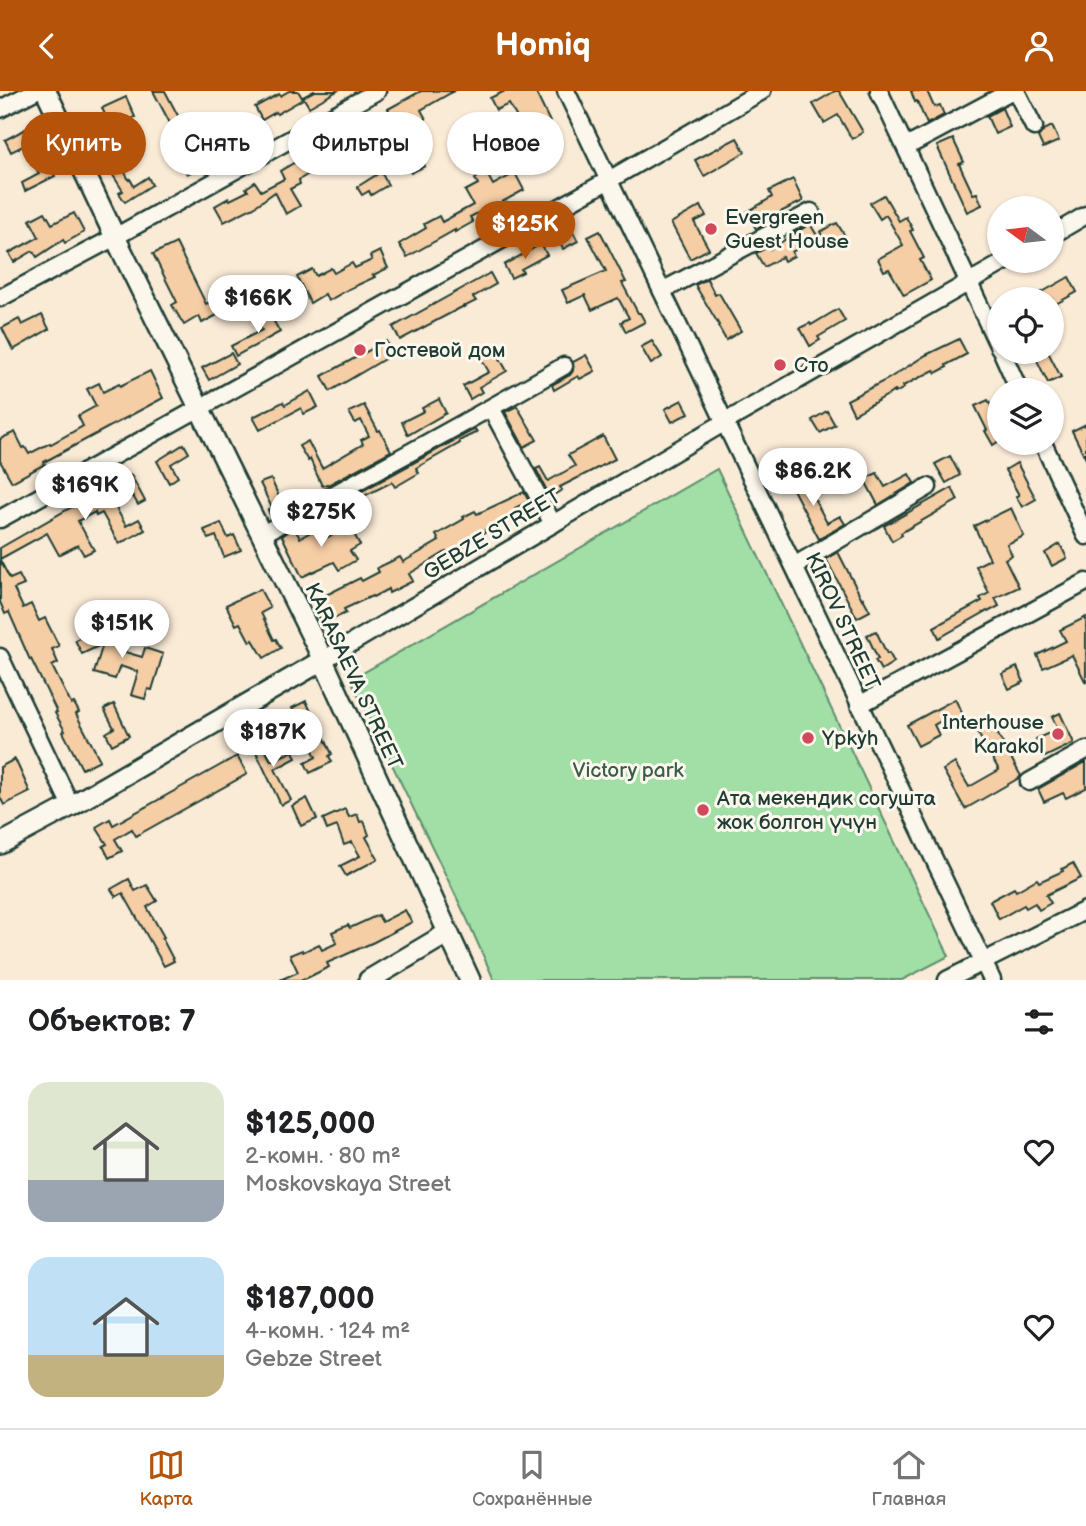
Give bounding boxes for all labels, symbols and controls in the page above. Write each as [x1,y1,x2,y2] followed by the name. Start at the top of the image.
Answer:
[495,26,591,65] text: Homiq
[28,27,66,65] icon: back
[1020,27,1058,65] icon: person
[21,112,146,175] chip: Купить
[160,112,274,175] chip: Снять
[288,112,433,175] chip: Фильтры
[447,112,564,175] chip: Новое
[987,196,1064,273] north arrow
[987,196,1064,455] map controls
[476,201,574,261] pin: $125K
[725,205,849,254] place label: Evergreen Guest House
[491,210,559,238] text: $125K
[703,221,719,237] marker: Evergreen Guest House
[209,275,307,335] pin: $166K
[224,284,292,312] text: $166K
[987,287,1064,364] button: locate
[374,338,506,363] place label: Гостевой дом
[352,342,368,358] marker: Гостевой дом
[794,353,829,378] place label: Сто
[772,357,788,373] marker: Сто
[987,378,1064,455] button: layers
[756,449,870,508] pin: $86.2K
[774,457,852,485] text: $86.2K
[36,463,134,522] pin: $169K
[51,471,119,499] text: $169K
[419,483,566,585] street label: GEBZE STREET
[272,489,370,549] pin: $275K
[286,498,356,526] text: $275K
[800,548,886,694] street label: KIROV STREET
[299,579,408,774] street label: KARASAEVA STREET
[73,601,171,660] pin: $151K
[90,609,154,637] text: $151K
[224,709,322,769] pin: $187K
[942,710,1044,759] place label: Interhouse Karakol
[240,718,307,746] text: $187K
[821,726,878,751] place label: Ypkyh
[1050,726,1066,742] marker: Interhouse Karakol
[800,730,816,746] marker: Ypkyh
[572,758,684,783] park label: Victory park
[716,786,936,835] place label: Ата мекендик согушта жок болгон үчүн
[695,802,711,818] marker: Ата мекендик согушта жок болгон үчүн
[1020,1003,1058,1041] icon: filters
[28,1004,196,1040] text: Объектов: 7
[245,1106,375,1142] text: $125,000
[84,1110,168,1194] icon: home
[1020,1133,1058,1171] icon: heart
[245,1142,401,1170] text: 2-комн. · 80 m²
[245,1170,451,1198] text: Moskovskaya Street
[245,1281,375,1317] text: $187,000
[84,1285,168,1369] icon: home
[1020,1308,1058,1346] icon: heart
[245,1317,410,1345] text: 4-комн. · 124 m²
[245,1345,382,1373] text: Gebze Street
[140,1446,193,1511] tab: Карта
[472,1446,592,1511] tab: Сохранённые
[871,1446,946,1511] tab: Главная

